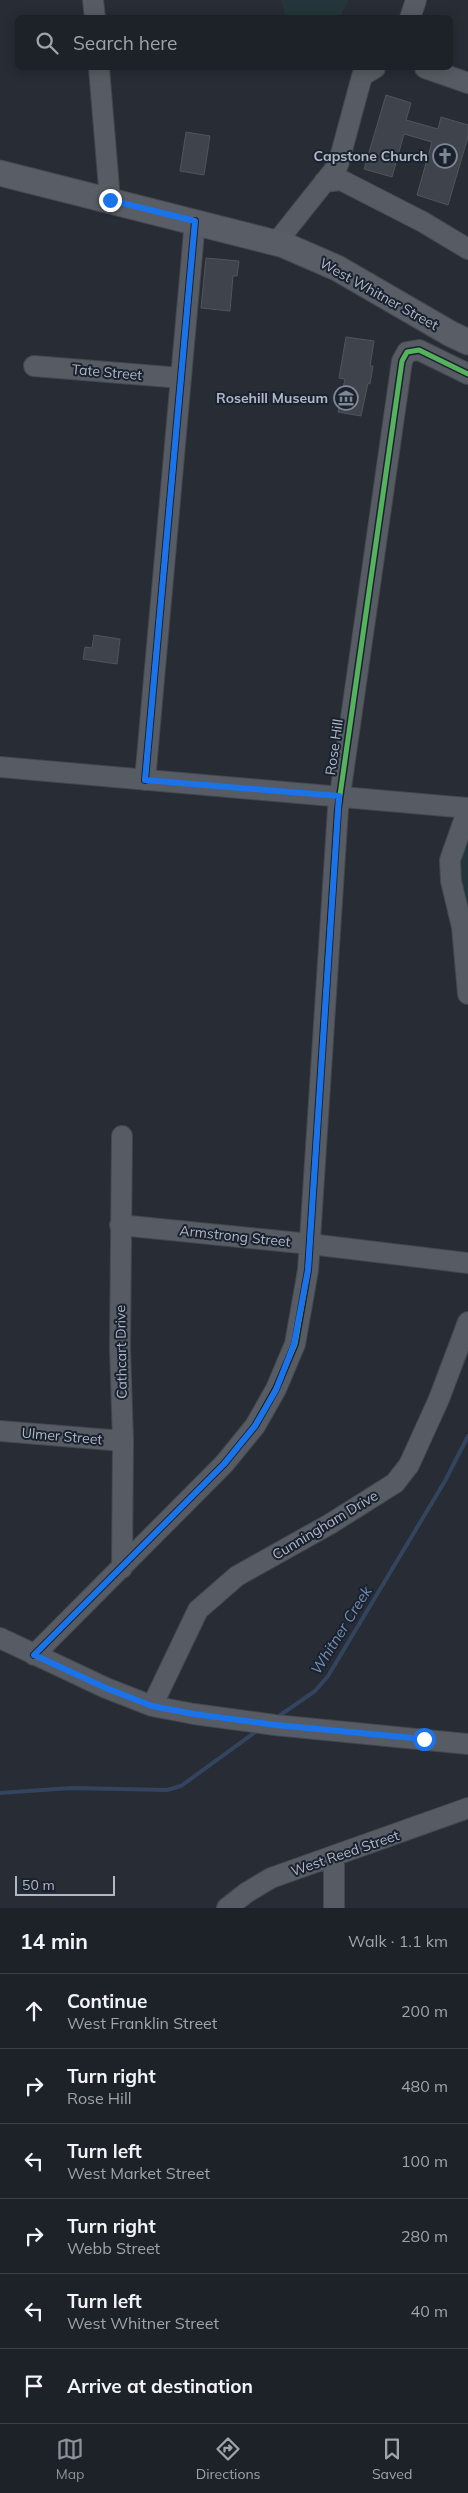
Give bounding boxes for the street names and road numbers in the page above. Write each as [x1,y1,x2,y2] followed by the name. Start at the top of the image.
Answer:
[316,254,442,334] street label: West Whitner Street
[71,360,143,384] street label: Tate Street
[321,718,347,776] street label: Rose Hill
[179,1221,291,1251] street label: Armstrong Street
[111,1305,131,1399] street label: Cathcart Drive
[21,1424,103,1448] street label: Ulmer Street
[269,1486,381,1564] street label: Cunningham Drive
[288,1826,402,1880] street label: West Reed Street

